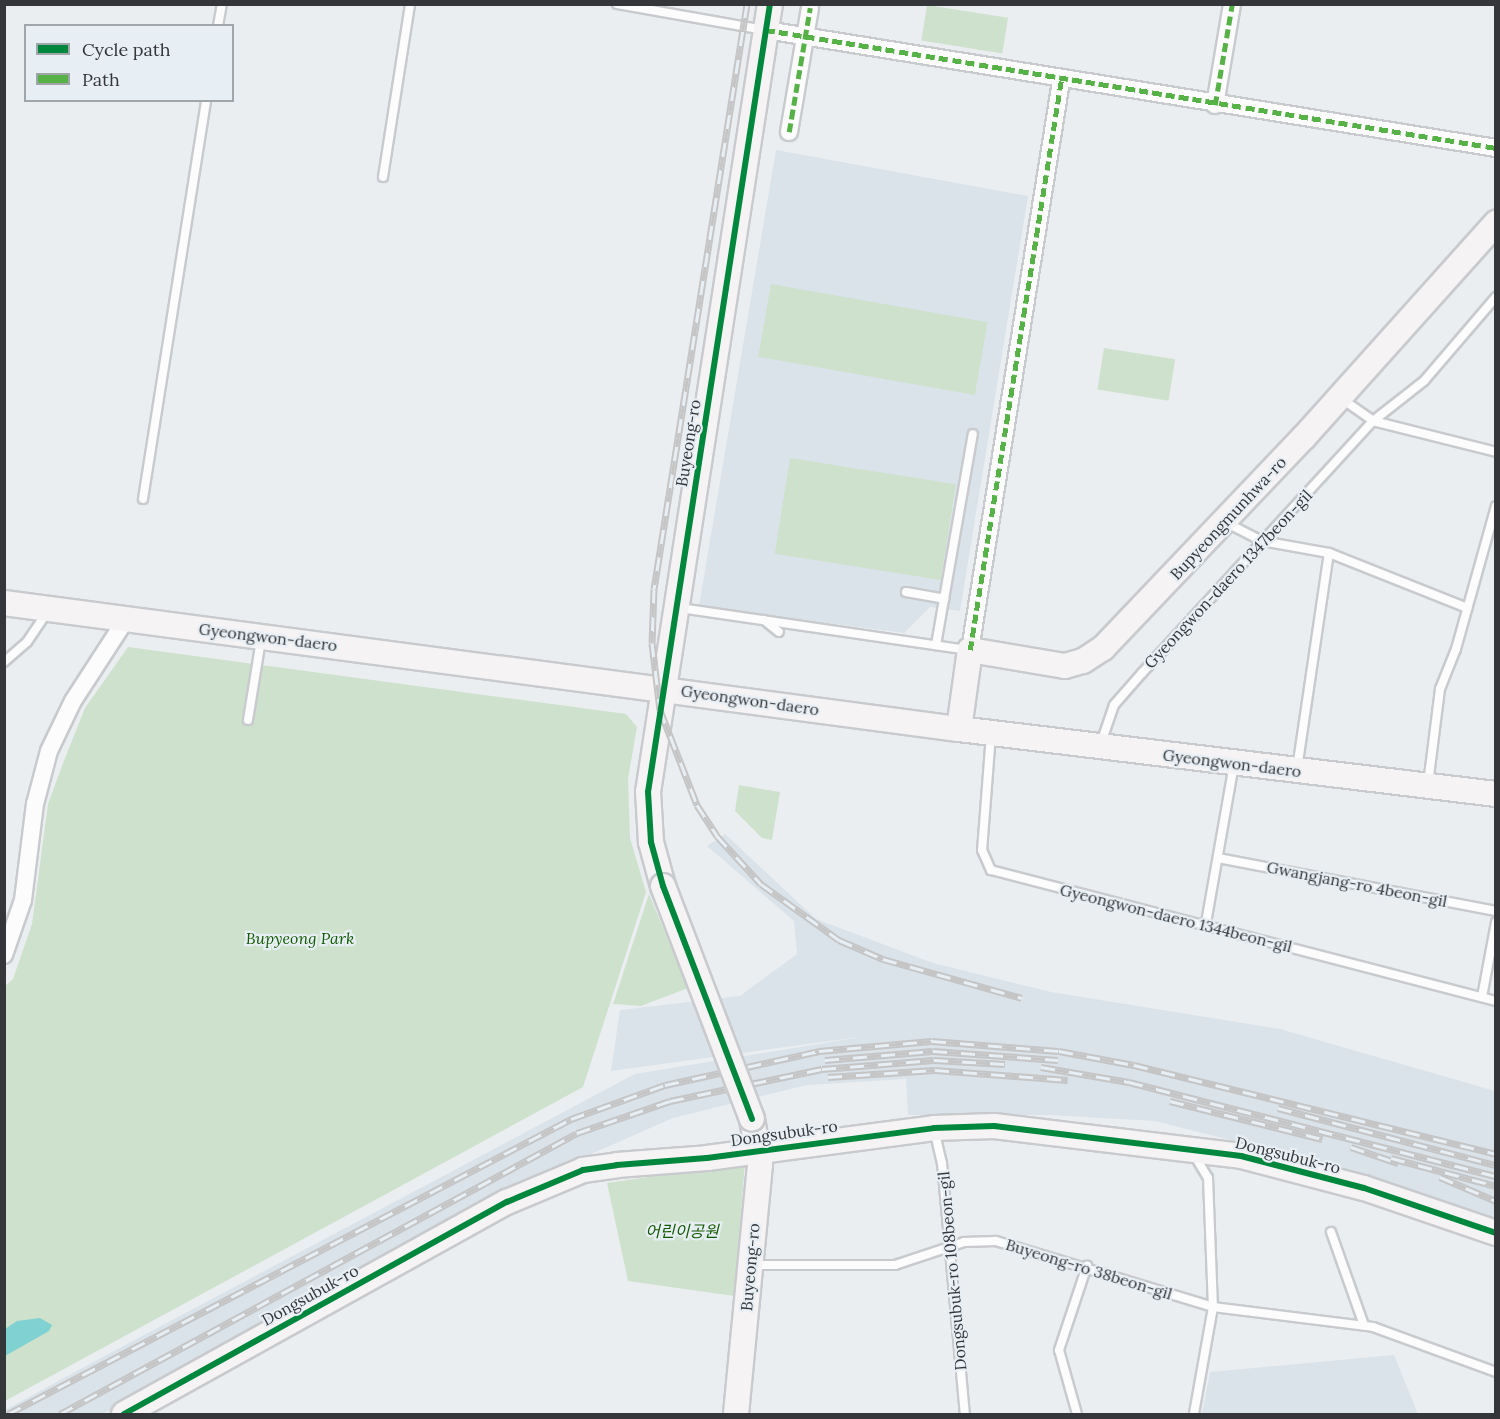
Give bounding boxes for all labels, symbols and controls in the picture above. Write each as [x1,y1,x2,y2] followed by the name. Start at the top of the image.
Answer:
[24,24,234,102] legend
[82,38,171,61] text: Cycle path
[82,68,120,91] text: Path
[672,398,704,488] street label: Buyeong-ro
[1166,452,1290,584] street label: Bupyeongmunhwa-ro
[1140,486,1316,672] street label: Gyeongwon-daero 1347beon-gil
[198,619,338,655] street label: Gyeongwon-daero
[680,681,820,719] street label: Gyeongwon-daero
[1162,745,1302,781] street label: Gyeongwon-daero
[1265,857,1449,911] street label: Gwangjang-ro 4beon-gil
[1058,880,1294,956] street label: Gyeongwon-daero 1344beon-gil
[246,928,354,948] park label: Bupyeong Park
[729,1116,839,1150] street label: Dongsubuk-ro
[1233,1133,1343,1177] street label: Dongsubuk-ro
[934,1171,970,1371] street label: Dongsubuk-ro 108beon-gil
[645,1221,719,1241] park label: 어린이공원
[737,1222,763,1312] street label: Buyeong-ro
[1003,1235,1175,1303] street label: Buyeong-ro 38beon-gil
[258,1260,362,1330] street label: Dongsubuk-ro

